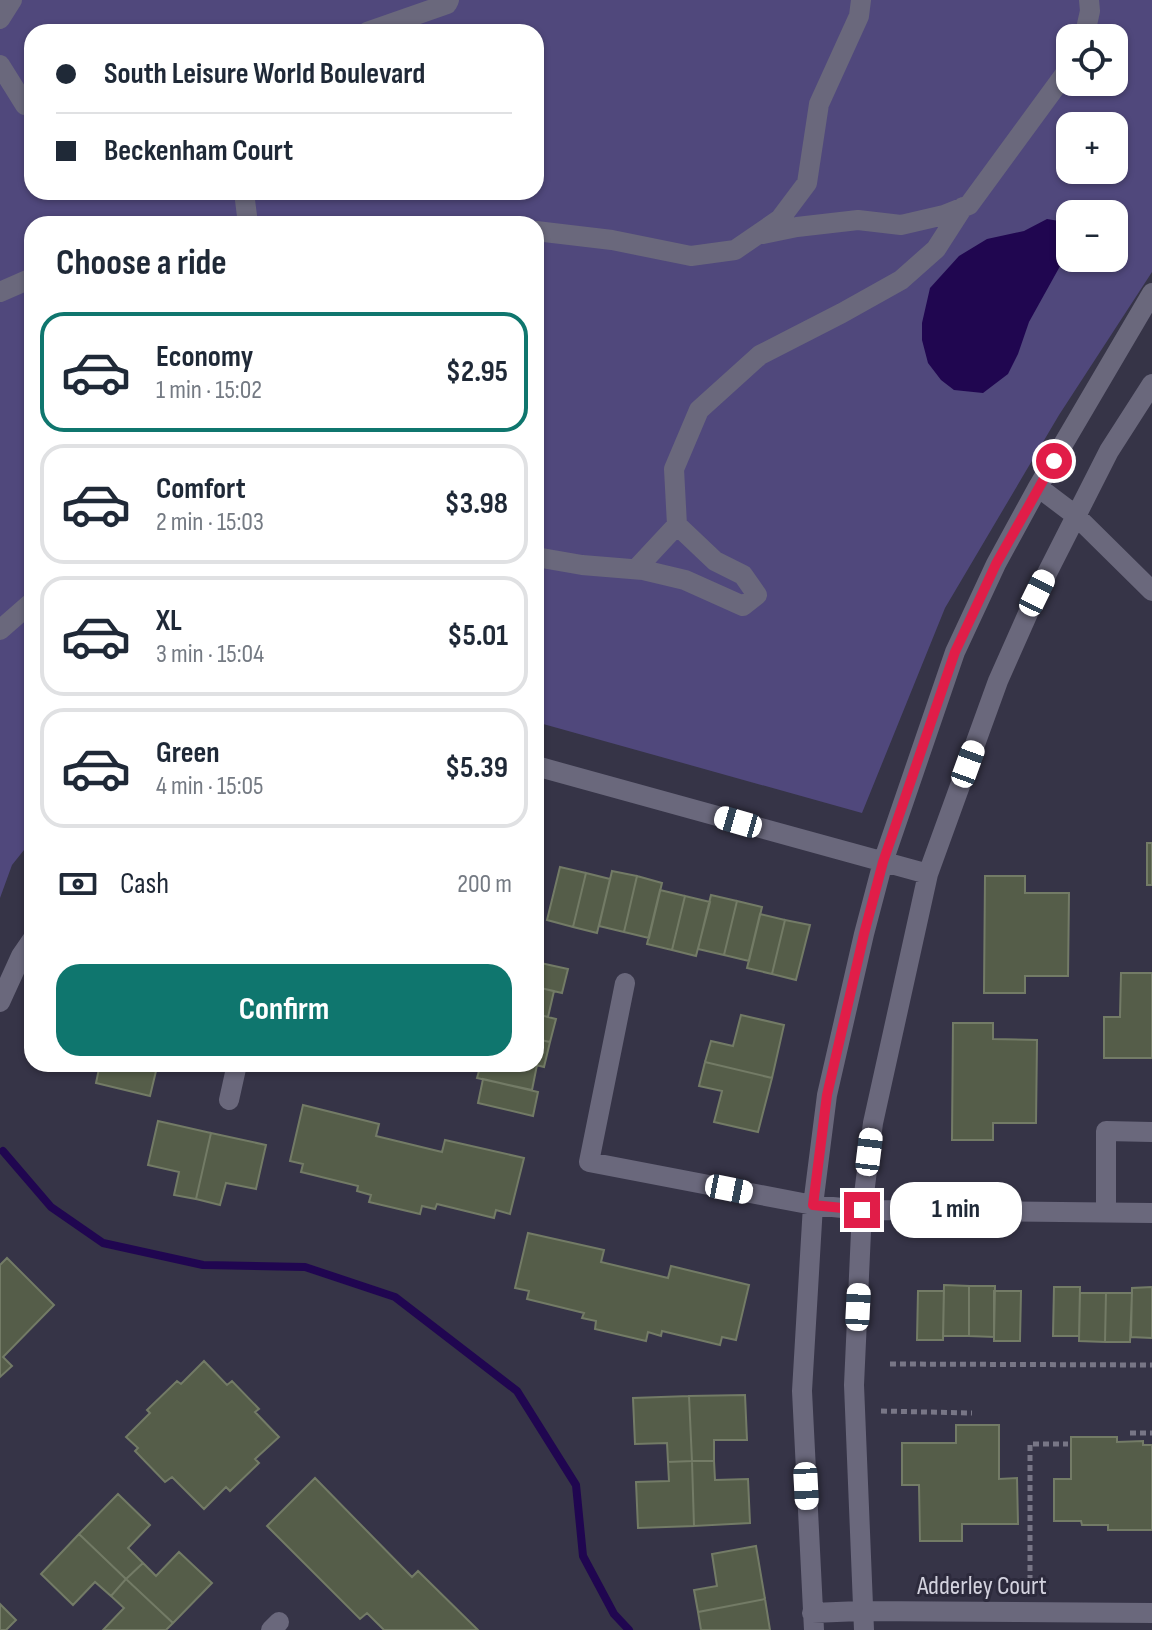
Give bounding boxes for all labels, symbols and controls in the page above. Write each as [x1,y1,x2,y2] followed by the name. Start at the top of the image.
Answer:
[1056,24,1128,272] map controls
[1056,24,1128,96] button: locate
[104,56,425,92] text: South Leisure World Boulevard
[1056,112,1128,184] button: +
[104,133,293,169] text: Beckenham Court
[1056,200,1128,272] button: −
[56,242,227,285] text: Choose a ride
[60,336,132,408] icon: car
[156,339,253,375] text: Economy
[446,354,508,390] text: $2.95
[156,375,262,406] text: 1 min · 15:02
[1036,443,1072,479] route start
[60,468,132,540] icon: car
[156,471,246,507] text: Comfort
[444,486,508,522] text: $3.98
[156,507,264,538] text: 2 min · 15:03
[1016,566,1058,620] car
[60,600,132,672] icon: car
[156,603,182,639] text: XL
[447,618,508,654] text: $5.01
[156,639,264,670] text: 3 min · 15:04
[60,732,132,804] icon: car
[156,735,220,771] text: Green
[949,737,987,791] car
[445,750,508,786] text: $5.39
[156,771,264,802] text: 4 min · 15:05
[712,804,764,840] car
[56,862,100,906] icon: cash
[120,866,169,902] text: Cash
[457,869,512,900] text: 200 m
[56,964,512,1056] button: Confirm
[854,1127,884,1177] car
[703,1173,755,1205] car
[890,1182,1022,1238] callout: 1 min
[844,1192,880,1228] route end
[932,1194,980,1225] text: 1 min
[845,1282,871,1332] car
[793,1461,819,1511] car
[916,1571,1047,1602] street label: Adderley Court

